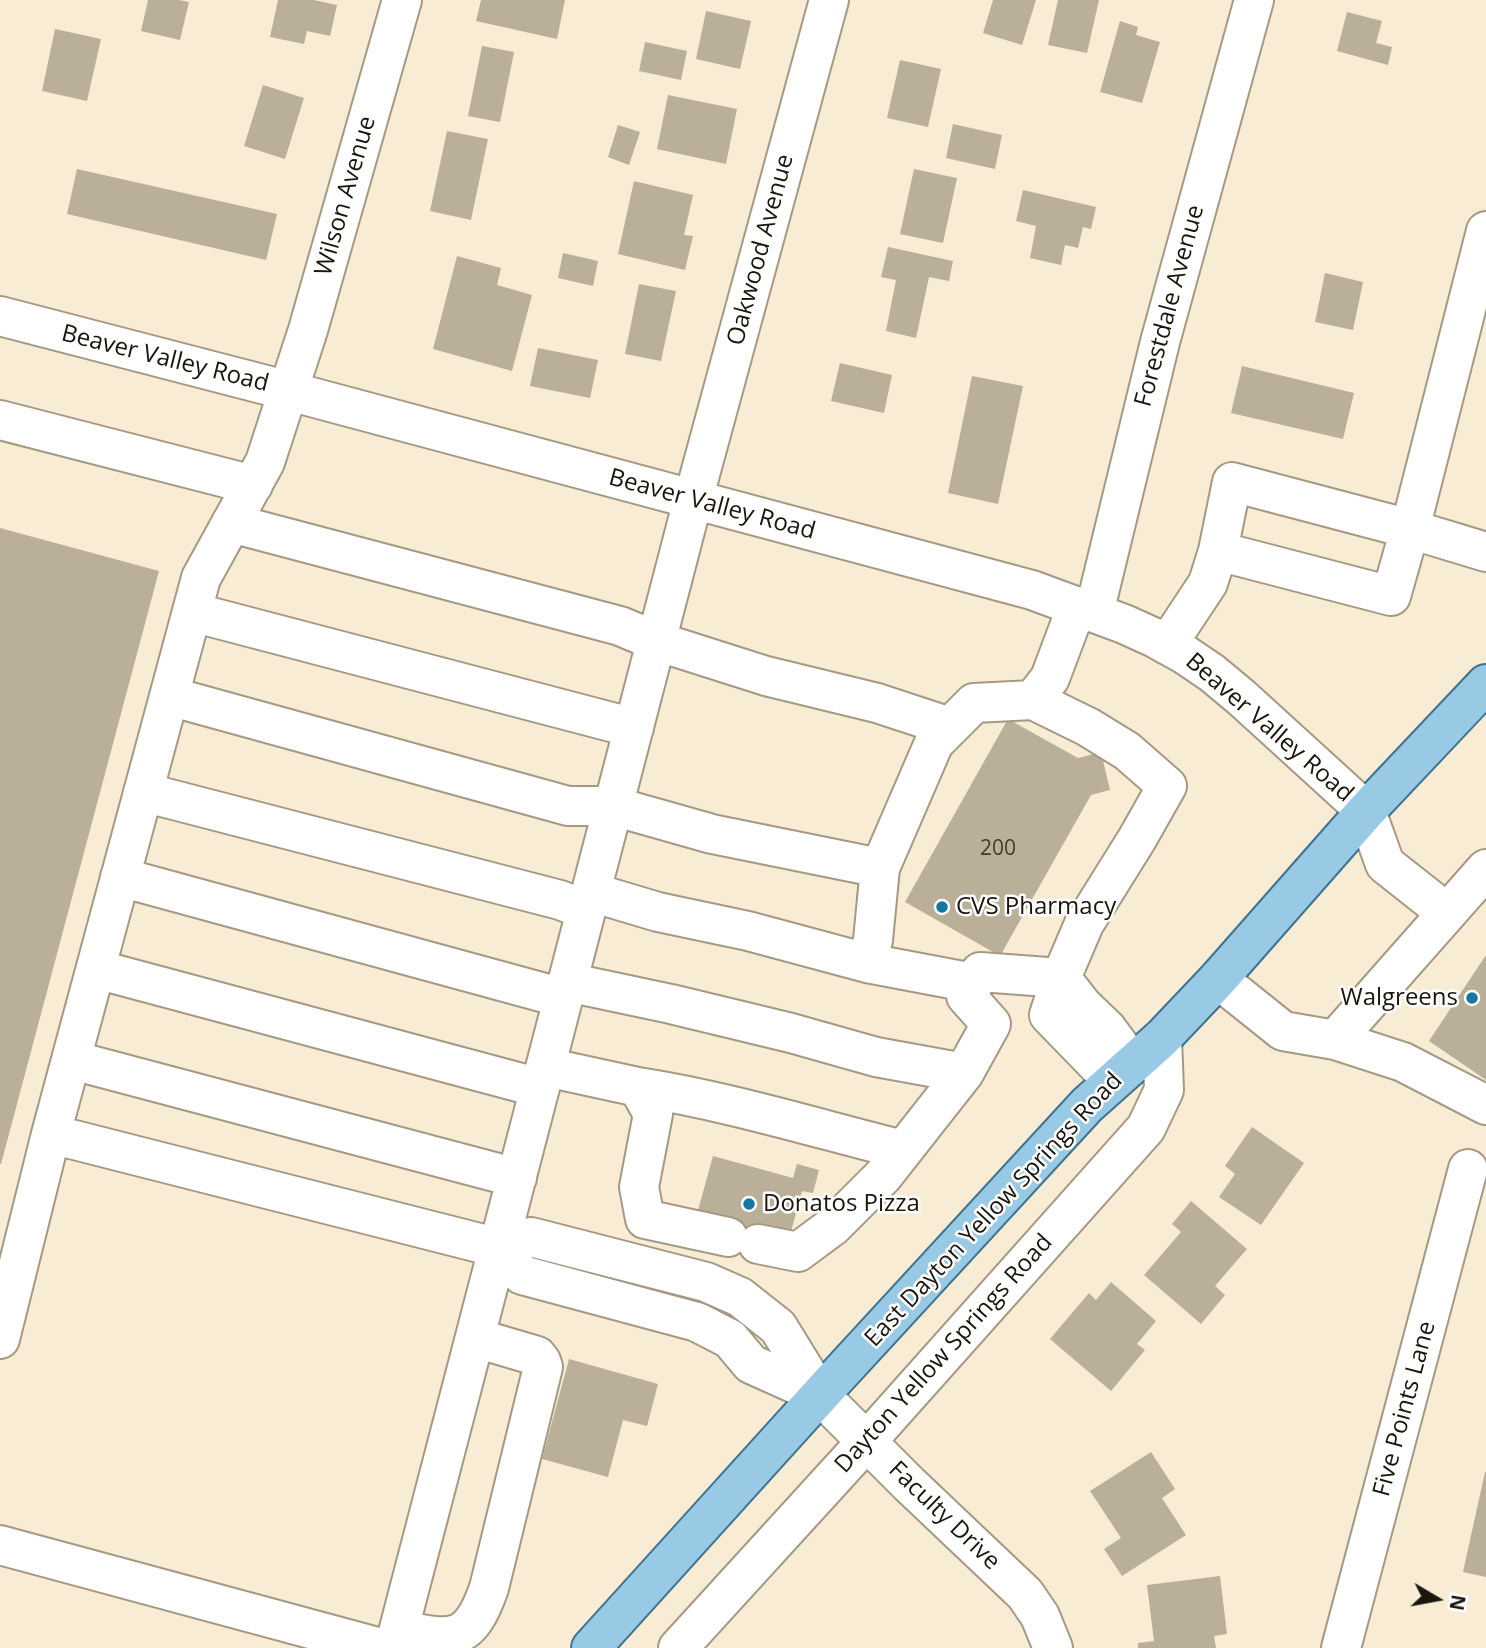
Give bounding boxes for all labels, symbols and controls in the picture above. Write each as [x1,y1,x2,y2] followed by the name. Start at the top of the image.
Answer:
[309,113,383,279] street label: Wilson Avenue
[722,151,800,349] street label: Oakwood Avenue
[1129,202,1211,410] street label: Forestdale Avenue
[58,319,272,399] street label: Beaver Valley Road
[606,464,818,546] street label: Beaver Valley Road
[1179,647,1359,809] street label: Beaver Valley Road
[980,836,1016,862] house number: 200
[956,893,1116,921] place label: CVS Pharmacy
[934,899,950,915] marker: CVS Pharmacy
[1340,984,1458,1012] place label: Walgreens
[1464,990,1480,1006] marker: Walgreens
[859,1067,1129,1353] street label: East Dayton Yellow Springs Road
[763,1190,920,1218] place label: Donatos Pizza
[741,1196,757,1212] marker: Donatos Pizza
[829,1229,1059,1479] street label: Dayton Yellow Springs Road
[1368,1318,1442,1500] street label: Five Points Lane
[882,1456,1006,1576] street label: Faculty Drive
[1402,1564,1472,1634] north arrow
[1444,1593,1472,1613] text: N

